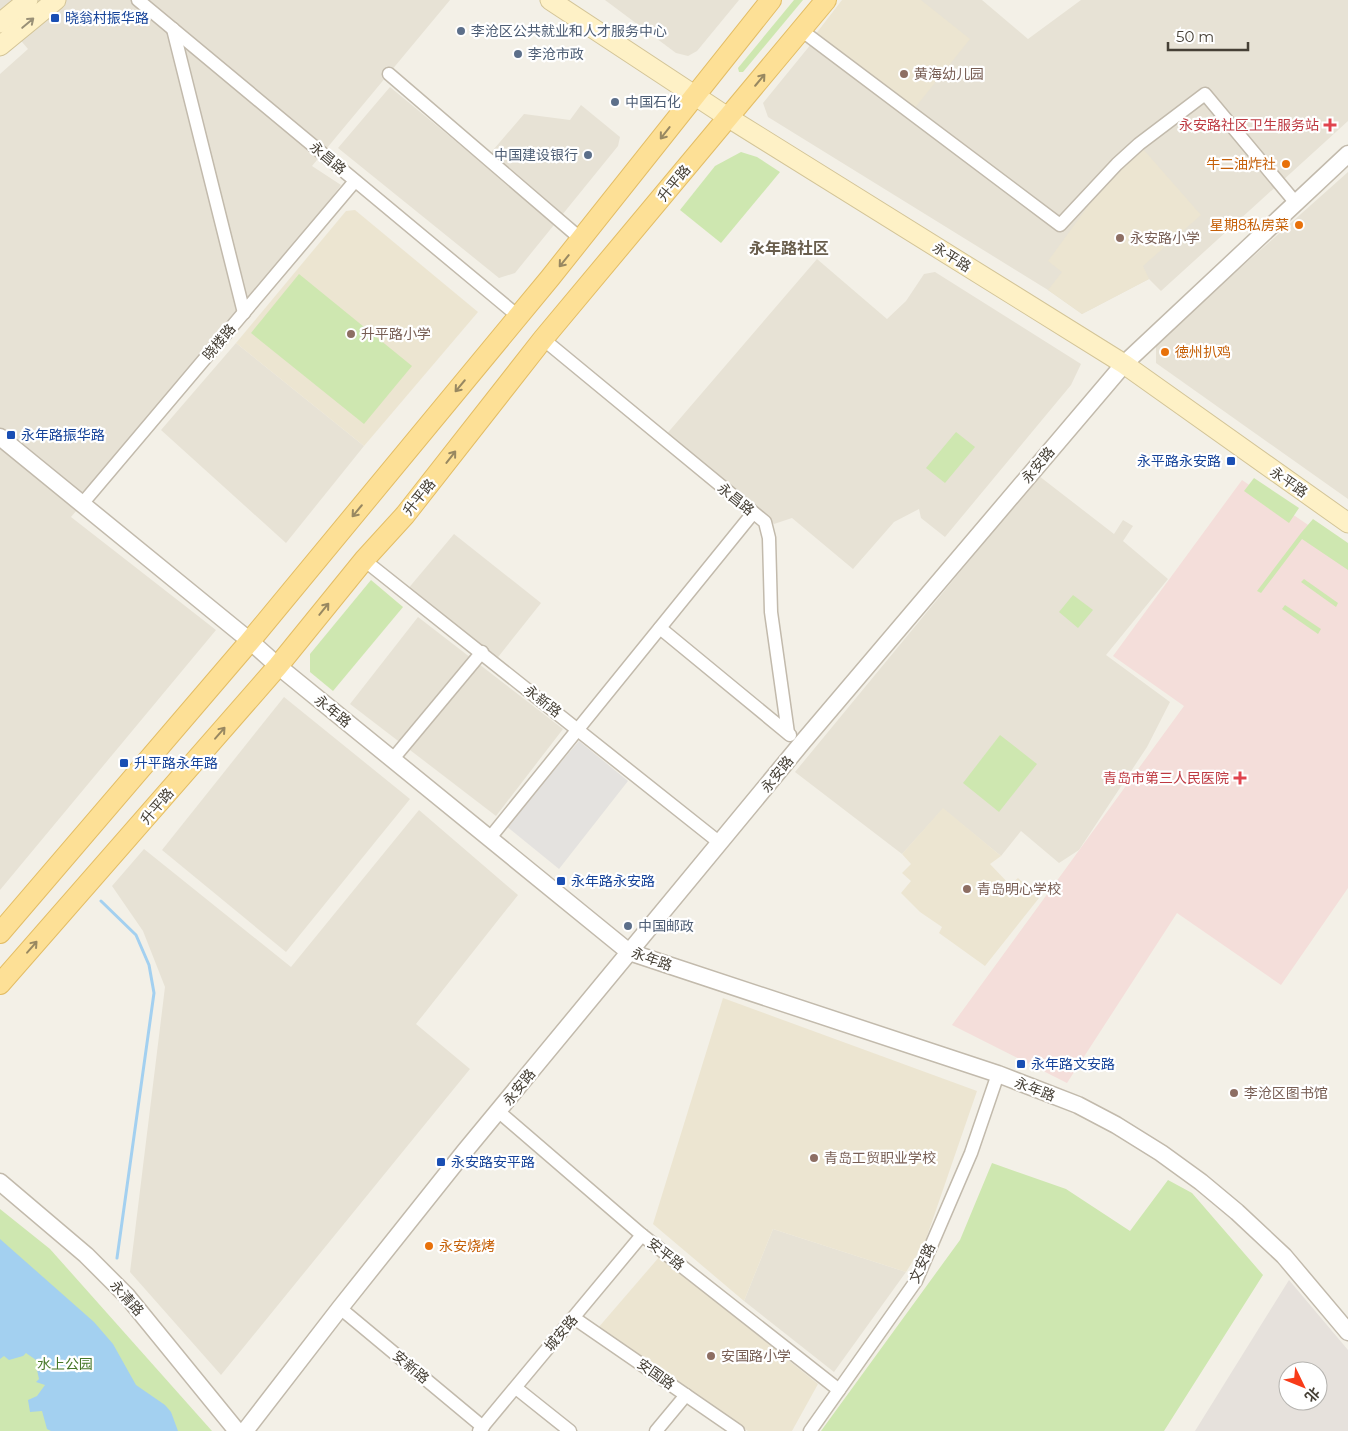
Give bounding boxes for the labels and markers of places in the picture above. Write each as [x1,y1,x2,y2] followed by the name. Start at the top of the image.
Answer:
[65,9,149,27] place label: 晓翁村振华路
[49,12,61,24] marker: 晓翁村振华路
[471,22,667,40] place label: 李沧区公共就业和人才服务中心
[455,25,467,37] marker: 李沧区公共就业和人才服务中心
[528,45,584,63] place label: 李沧市政
[512,48,524,60] marker: 李沧市政
[914,65,984,83] place label: 黄海幼儿园
[898,68,910,80] marker: 黄海幼儿园
[625,93,681,111] place label: 中国石化
[609,96,621,108] marker: 中国石化
[1179,116,1319,134] place label: 永安路社区卫生服务站
[1323,118,1337,132] marker: 永安路社区卫生服务站
[494,146,578,164] place label: 中国建设银行
[582,149,594,161] marker: 中国建设银行
[1206,155,1276,173] place label: 牛二油炸社
[1280,158,1292,170] marker: 牛二油炸社
[1210,216,1289,234] place label: 星期8私房菜
[1293,219,1305,231] marker: 星期8私房菜
[1130,229,1200,247] place label: 永安路小学
[1114,232,1126,244] marker: 永安路小学
[361,325,431,343] place label: 升平路小学
[345,328,357,340] marker: 升平路小学
[1175,343,1231,361] place label: 徳州扒鸡
[1159,346,1171,358] marker: 徳州扒鸡
[21,426,105,444] place label: 永年路振华路
[5,429,17,441] marker: 永年路振华路
[1137,452,1221,470] place label: 永平路永安路
[1225,455,1237,467] marker: 永平路永安路
[134,754,218,772] place label: 升平路永年路
[118,757,130,769] marker: 升平路永年路
[1103,769,1229,787] place label: 青岛市第三人民医院
[1233,771,1247,785] marker: 青岛市第三人民医院
[571,872,655,890] place label: 永年路永安路
[555,875,567,887] marker: 永年路永安路
[977,880,1061,898] place label: 青岛明心学校
[961,883,973,895] marker: 青岛明心学校
[638,917,694,935] place label: 中国邮政
[622,920,634,932] marker: 中国邮政
[1031,1055,1115,1073] place label: 永年路文安路
[1015,1058,1027,1070] marker: 永年路文安路
[1244,1084,1328,1102] place label: 李沧区图书馆
[1228,1087,1240,1099] marker: 李沧区图书馆
[824,1149,936,1167] place label: 青岛工贸职业学校
[808,1152,820,1164] marker: 青岛工贸职业学校
[451,1153,535,1171] place label: 永安路安平路
[435,1156,447,1168] marker: 永安路安平路
[439,1237,495,1255] place label: 永安烧烤
[423,1240,435,1252] marker: 永安烧烤
[721,1347,791,1365] place label: 安国路小学
[705,1350,717,1362] marker: 安国路小学

